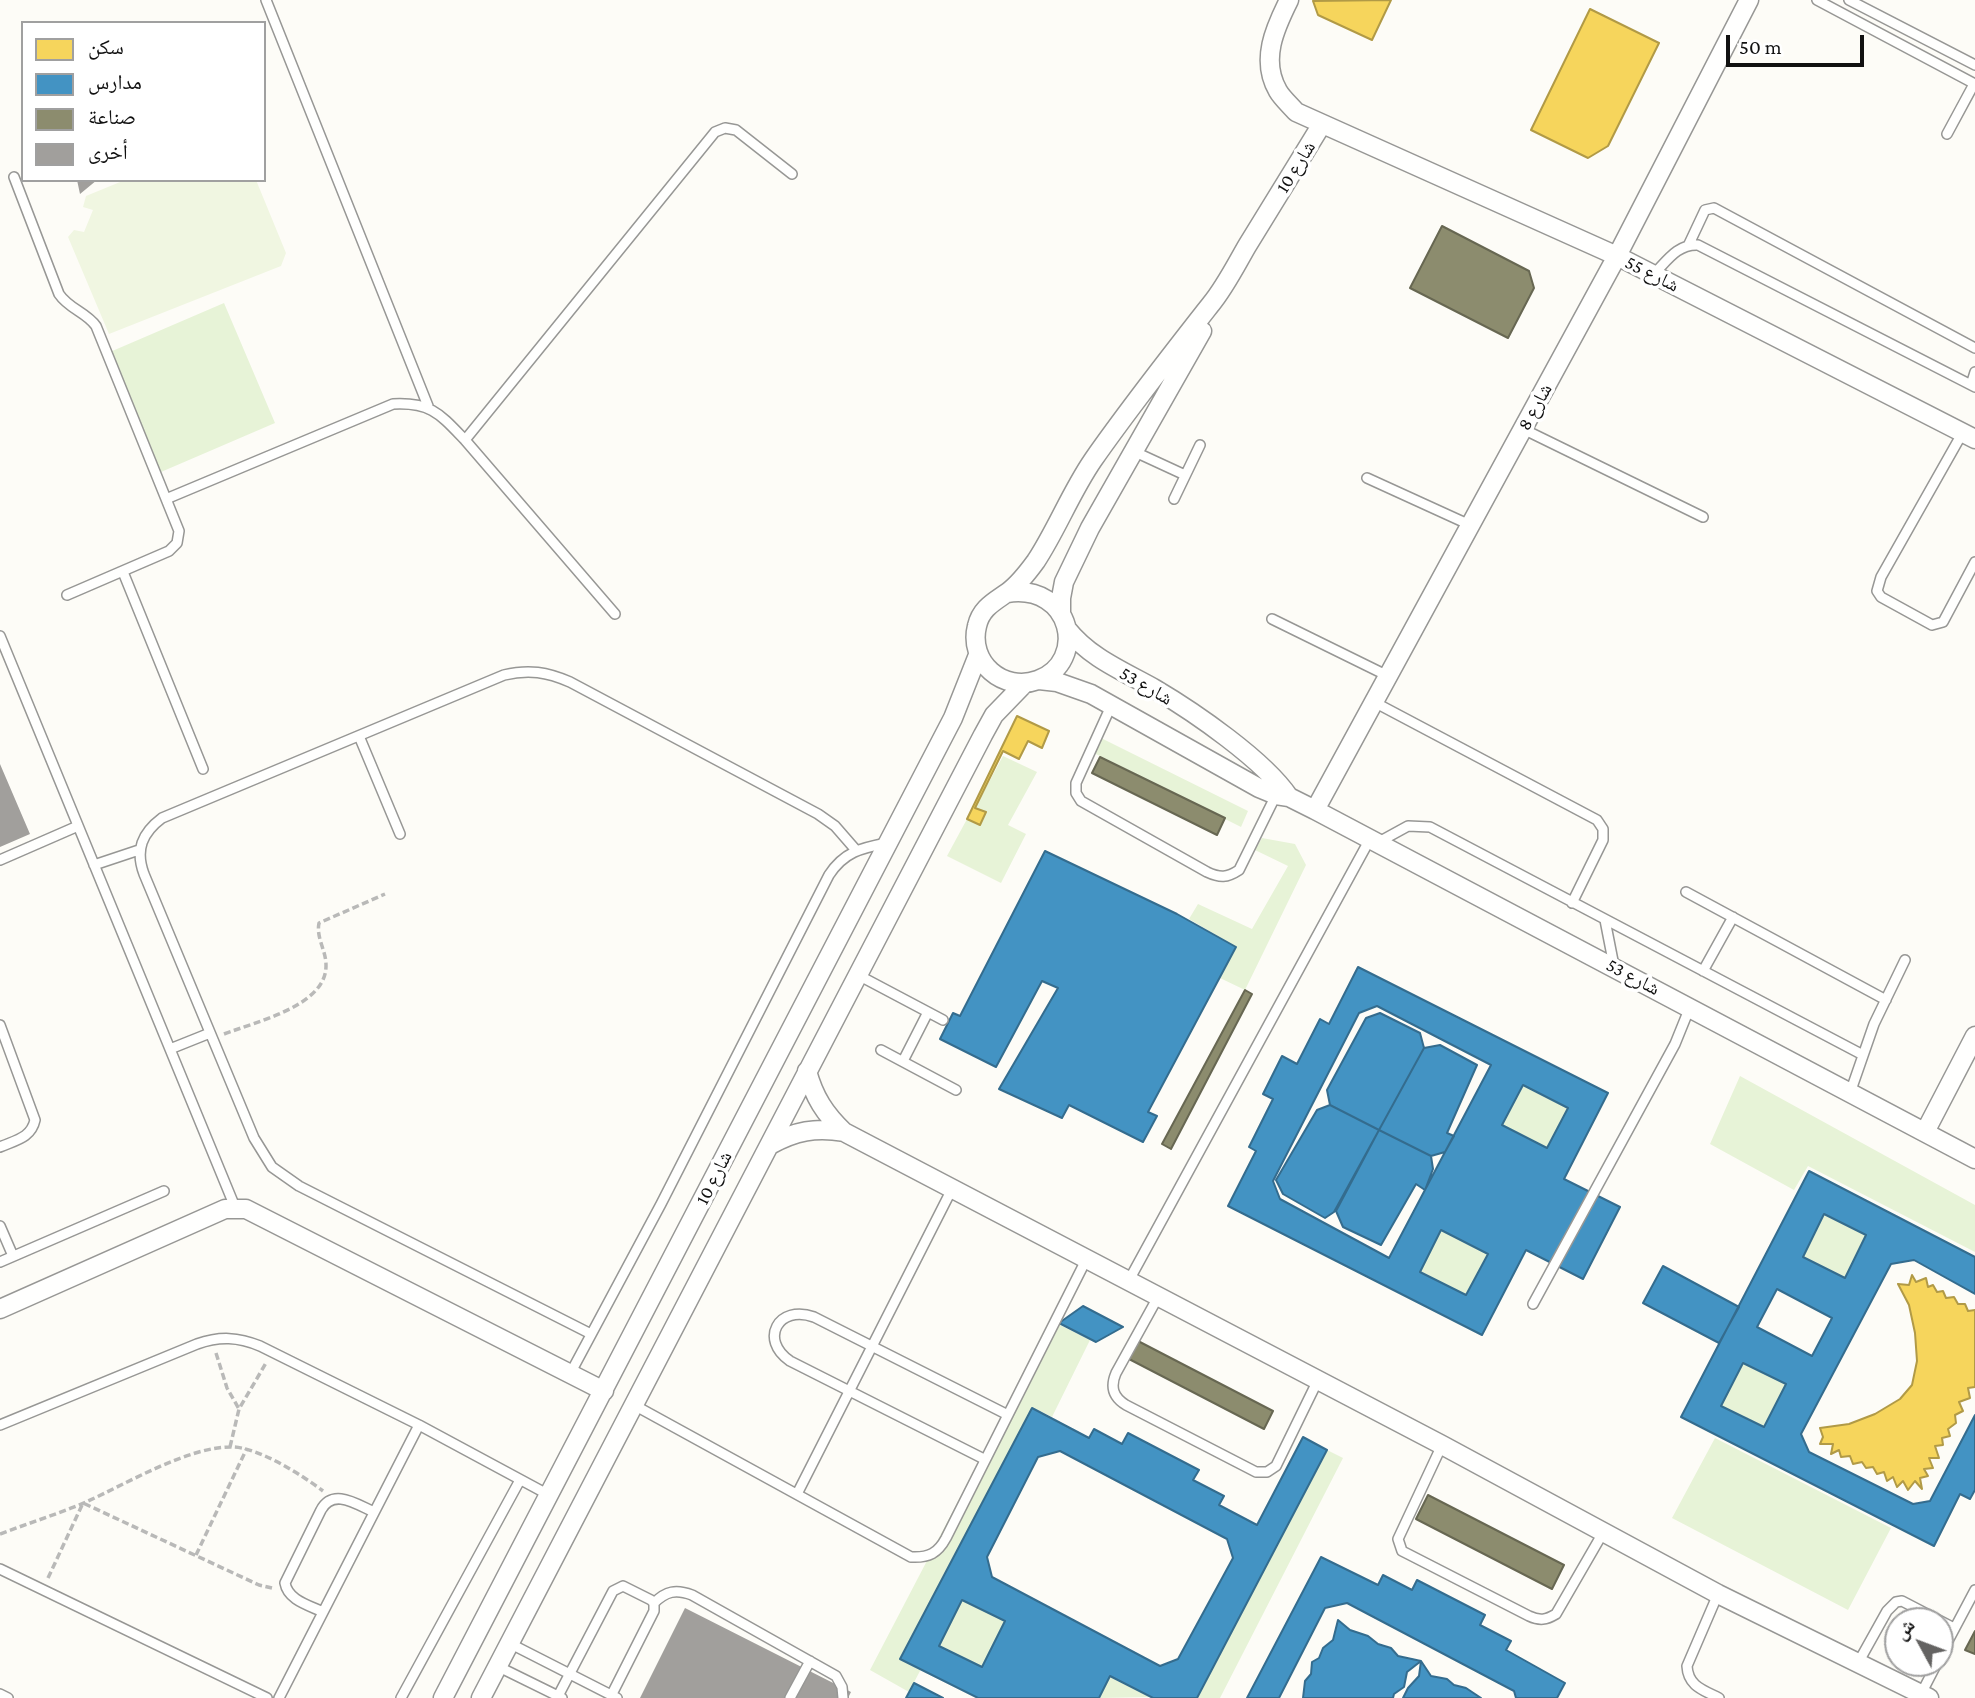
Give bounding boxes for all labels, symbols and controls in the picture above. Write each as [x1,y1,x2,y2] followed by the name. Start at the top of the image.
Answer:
[21,21,266,182] legend
[1730,21,1868,65] scale bar
[88,35,124,59] text: سكن
[1739,35,1782,59] text: 50 m
[88,70,142,94] text: مدارس
[88,105,136,129] text: صناعة
[1271,137,1321,197] street label: شارع 10
[88,140,128,164] text: أخرى
[1621,251,1683,297] street label: شارع 55
[1513,380,1557,434] street label: شارع 8
[1115,662,1177,710] street label: شارع 53
[1602,953,1664,1001] street label: شارع 53
[691,1148,737,1208] street label: شارع 10
[1884,1607,1954,1677] north arrow
[1890,1615,1919,1644] text: ش

